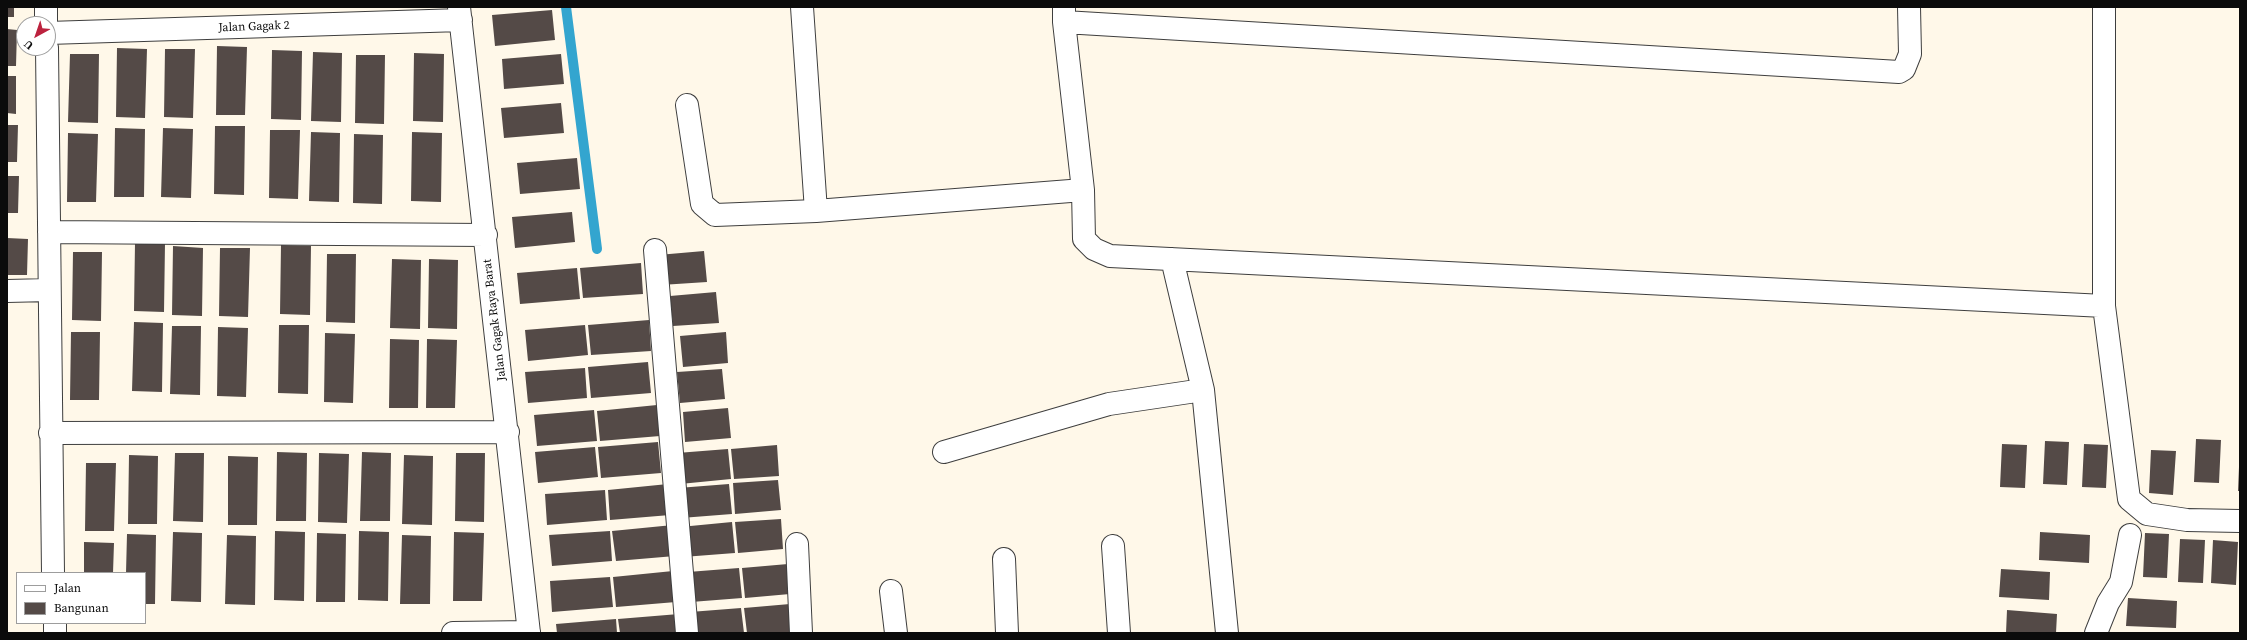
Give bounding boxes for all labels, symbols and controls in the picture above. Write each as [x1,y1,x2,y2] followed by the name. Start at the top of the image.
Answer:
[16,16,56,56] north arrow
[218,19,290,35] street label: Jalan Gagak 2
[21,36,37,53] text: U
[480,258,510,382] street label: Jalan Gagak Raya Barat
[16,572,146,624] legend
[54,580,81,596] text: Jalan
[54,600,109,616] text: Bangunan

